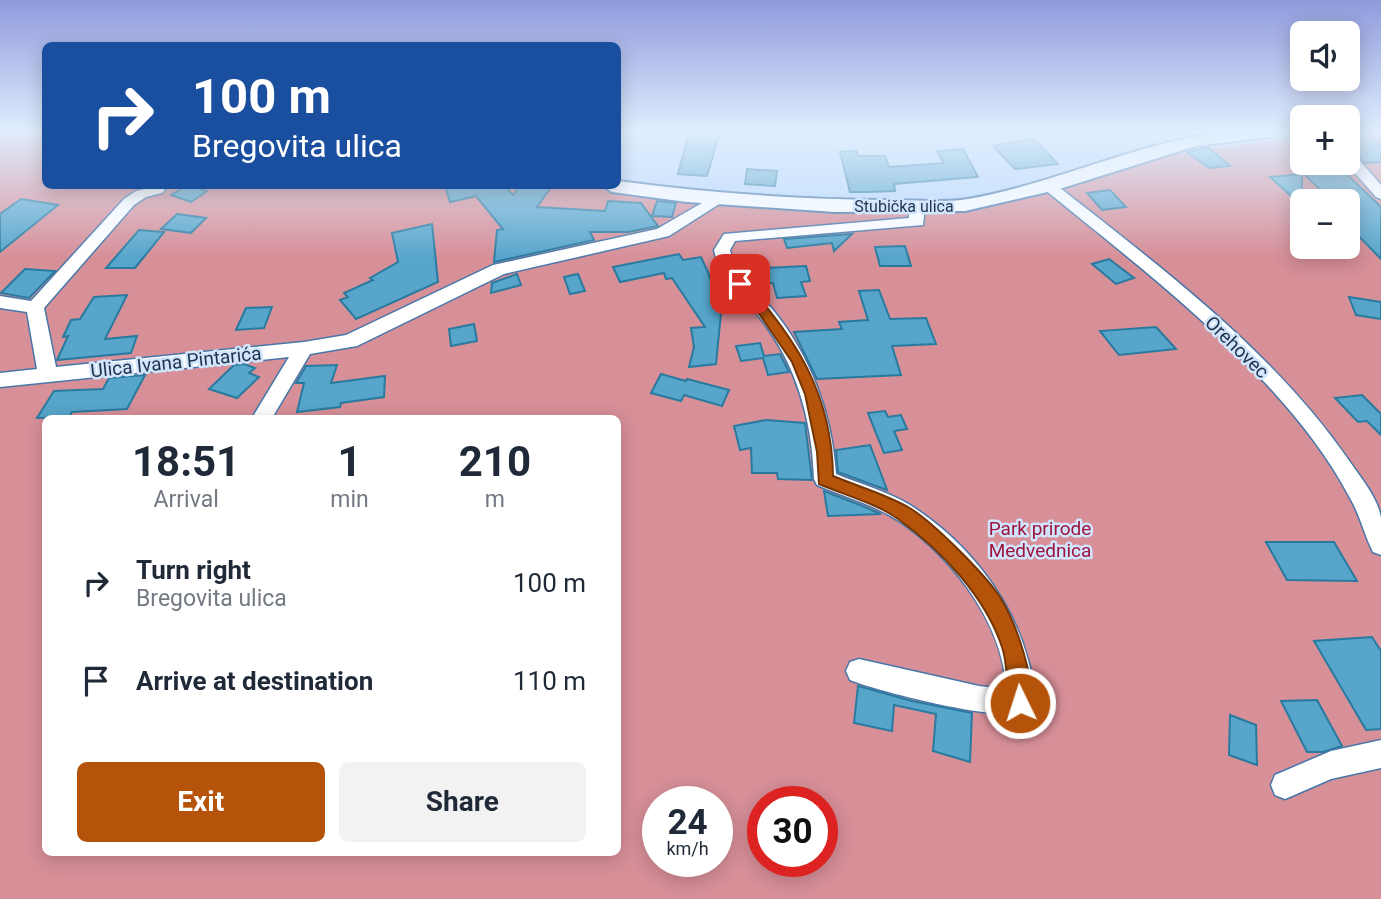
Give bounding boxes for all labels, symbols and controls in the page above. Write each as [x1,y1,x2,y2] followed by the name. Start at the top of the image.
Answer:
[1290,21,1360,259] map controls
[1290,21,1360,91] button: sound
[192,68,331,125] text: 100 m
[77,70,168,161] icon: right
[1290,105,1360,175] button: +
[192,127,402,165] text: Bregovita ulica
[1290,189,1360,259] button: −
[854,197,954,216] street label: Stubička ulica
[710,254,770,314] pin
[721,265,759,303] icon: arrive
[1200,311,1274,383] street label: Orehovec
[89,342,263,382] street label: Ulica Ivana Pintarića
[132,437,240,486] text: 18:51
[337,437,362,486] text: 1
[459,437,531,486] text: 210
[153,486,219,513] text: Arrival
[330,486,369,513] text: min
[485,486,505,513] text: m
[989,517,1091,562] park label: Park prirode Medvednica
[136,555,251,585] text: Turn right
[77,564,115,602] icon: right
[513,568,586,598] text: 100 m
[136,585,287,612] text: Bregovita ulica
[77,662,115,700] icon: arrive
[136,666,373,696] text: Arrive at destination
[513,666,586,696] text: 110 m
[983,666,1057,740] position arrow
[77,762,325,842] button: Exit
[339,762,586,842] button: Share
[747,786,838,877] speed limit sign: 30
[667,802,708,843] text: 24
[666,838,709,859] text: km/h

